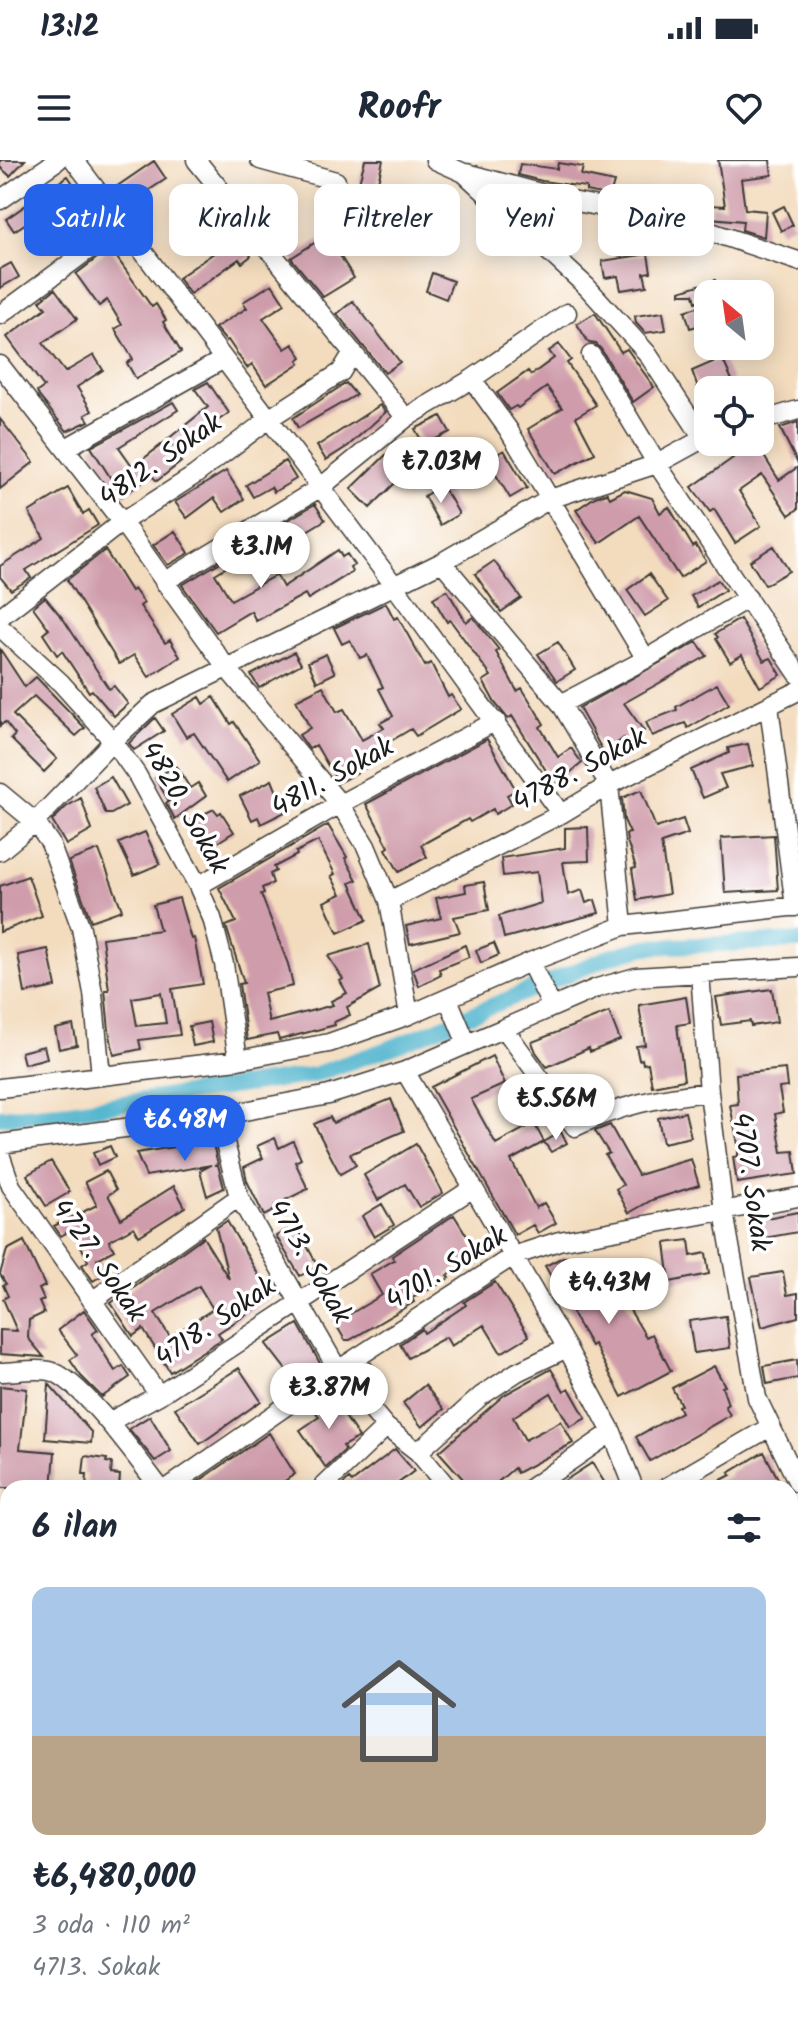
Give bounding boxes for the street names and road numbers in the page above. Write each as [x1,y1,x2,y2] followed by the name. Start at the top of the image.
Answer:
[90,401,233,520] street label: 4812. Sokak
[505,716,656,825] street label: 4788. Sokak
[263,725,404,830] street label: 4811. Sokak
[128,733,241,884] street label: 4820. Sokak
[718,1110,782,1255] street label: 4707. Sokak
[39,1190,158,1333] street label: 4727. Sokak
[255,1191,363,1334] street label: 4713. Sokak
[377,1214,518,1323] street label: 4701. Sokak
[146,1265,287,1380] street label: 4718. Sokak

